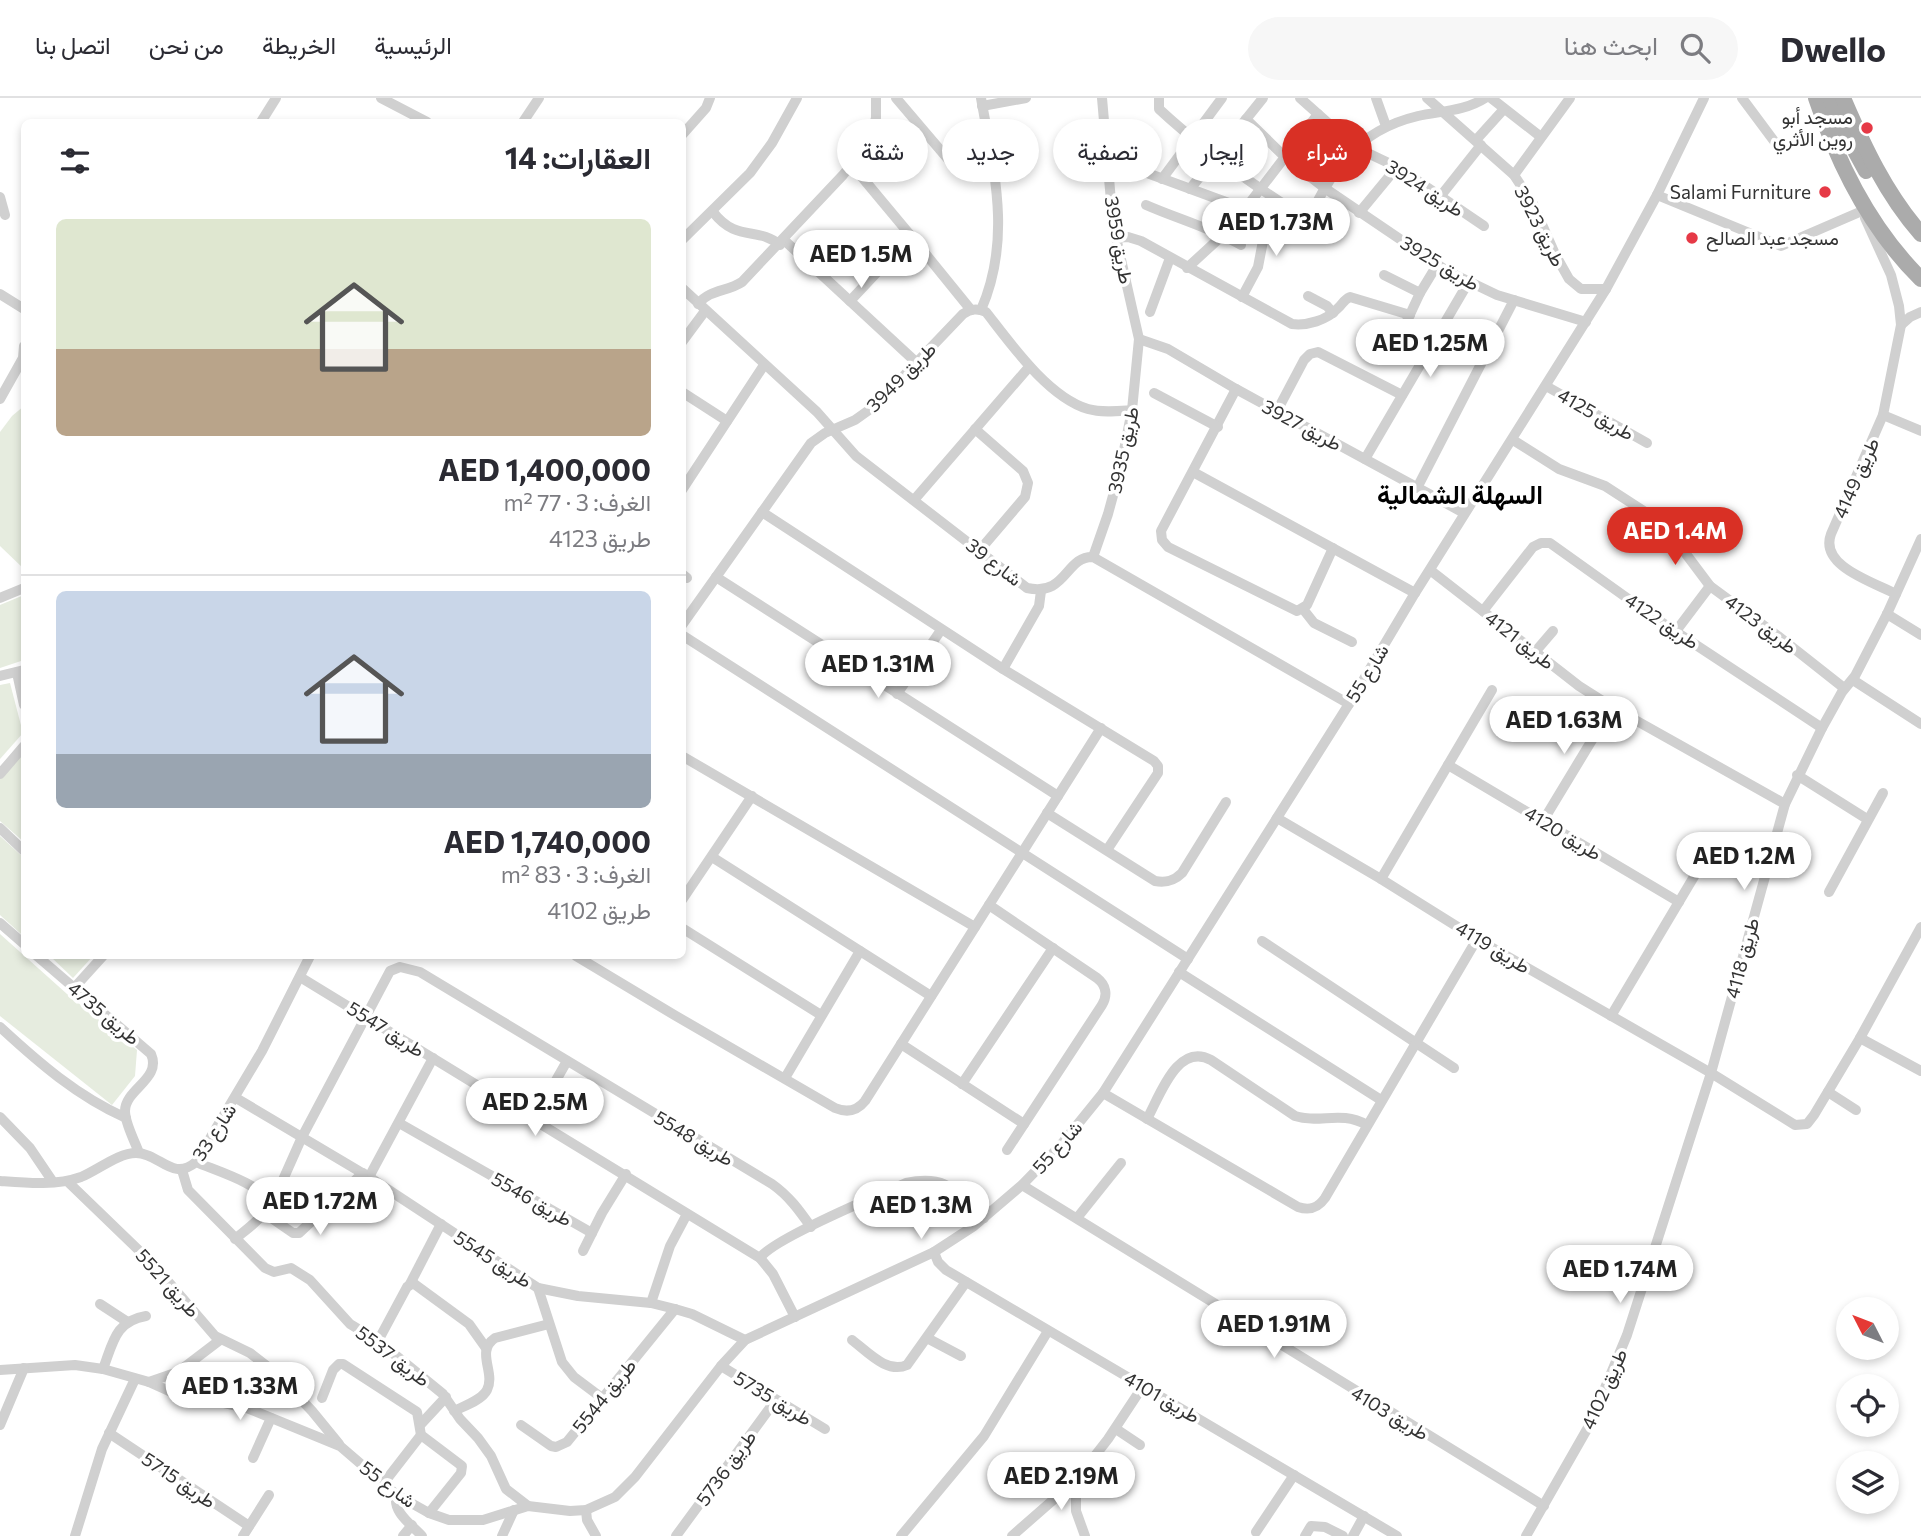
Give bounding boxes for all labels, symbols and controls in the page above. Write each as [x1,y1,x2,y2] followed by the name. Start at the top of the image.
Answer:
[1248,17,1738,80] search box
[1780,28,1886,69] text: Dwello
[1564,29,1658,60] text: ابحث هنا
[1676,29,1714,67] icon: search
[35,30,111,59] text: اتصل بنا
[149,30,224,59] text: من نحن
[262,30,336,59] text: الخريطة
[374,30,452,59] text: الرئيسية
[1773,105,1853,155] place label: مسجد أبو روين الأثري
[837,119,928,182] chip: شقة
[942,119,1039,182] chip: جديد
[1053,119,1162,182] chip: تصفية
[1176,119,1268,182] chip: إيجار
[1282,119,1372,182] chip: شراء
[1859,120,1875,136] marker: مسجد أبو روين الأثري
[505,138,651,175] text: العقارات: 14
[56,142,94,180] icon: filters
[1382,154,1468,222] street label: طريق 3924
[1670,180,1811,203] place label: Salami Furniture
[1509,182,1571,270] street label: طريق 3923
[1817,184,1833,200] marker: Salami Furniture
[1099,194,1139,286] street label: طريق 3959
[1196,198,1356,258] pin: AED 1.73M
[1218,207,1334,235] text: AED 1.73M
[1706,226,1839,252] place label: مسجد عبد الصالح
[789,230,933,290] pin: AED 1.5M
[1396,230,1484,296] street label: طريق 3925
[1684,230,1700,246] marker: مسجد عبد الصالح
[809,239,913,267] text: AED 1.5M
[291,264,417,390] icon: home
[1350,320,1510,379] pin: AED 1.25M
[1372,328,1488,356] text: AED 1.25M
[861,337,941,417] street label: طريق 3949
[1553,383,1639,445] street label: طريق 4125
[1258,394,1346,456] street label: طريق 3927
[1102,404,1144,496] street label: طريق 3935
[1828,434,1884,522] street label: طريق 4149
[438,450,651,487] text: AED 1,400,000
[1377,478,1543,511] district label: السهلة الشمالية
[503,488,651,516] text: الغرف: 3 · 77 m²
[1603,508,1747,567] pin: AED 1.4M
[1623,516,1727,544] text: AED 1.4M
[549,524,651,552] text: طريق 4123
[961,533,1027,592] street label: شارع 39
[1620,588,1704,654] street label: طريق 4122
[1720,589,1802,659] street label: طريق 4123
[1480,605,1560,675] street label: طريق 4121
[291,636,417,762] icon: home
[798,640,958,700] pin: AED 1.31M
[1340,640,1395,707] street label: شارع 55
[821,649,935,677] text: AED 1.31M
[1484,696,1644,756] pin: AED 1.63M
[1505,705,1623,733] text: AED 1.63M
[1520,801,1606,865] street label: طريق 4120
[444,822,651,859] text: AED 1,740,000
[1672,832,1816,892] pin: AED 1.2M
[1692,841,1796,869] text: AED 1.2M
[501,860,651,888] text: الغرف: 3 · 83 m²
[547,896,651,924] text: طريق 4102
[1451,915,1535,979] street label: طريق 4119
[1720,915,1764,1001] street label: طريق 4118
[63,976,145,1050] street label: طريق 4735
[343,996,429,1062] street label: طريق 5547
[463,1079,607,1138] pin: AED 2.5M
[482,1087,588,1115] text: AED 2.5M
[187,1099,242,1166] street label: شارع 33
[650,1105,738,1171] street label: طريق 5548
[1027,1115,1088,1179] street label: شارع 55
[488,1166,576,1232] street label: طريق 5546
[240,1178,400,1237] pin: AED 1.72M
[849,1182,993,1241] pin: AED 1.3M
[262,1186,378,1214] text: AED 1.72M
[869,1190,973,1218] text: AED 1.3M
[450,1225,536,1293] street label: طريق 5545
[131,1244,205,1322] street label: طريق 5521
[1540,1246,1700,1305] pin: AED 1.74M
[1562,1254,1678,1282] text: AED 1.74M
[1836,1297,1899,1360] north arrow
[1836,1297,1899,1514] map controls
[1194,1300,1354,1360] pin: AED 1.91M
[1217,1309,1331,1337] text: AED 1.91M
[351,1320,435,1392] street label: طريق 5537
[1576,1345,1632,1433] street label: طريق 4102
[567,1354,641,1438] street label: طريق 5544
[160,1362,320,1422] pin: AED 1.33M
[730,1365,816,1431] street label: طريق 5735
[1120,1366,1204,1428] street label: طريق 4101
[182,1371,298,1399] text: AED 1.33M
[1836,1374,1899,1437] button: locate
[1347,1381,1433,1445] street label: طريق 4103
[691,1426,761,1510] street label: طريق 5736
[138,1447,220,1513] street label: طريق 5715
[1836,1451,1899,1514] button: layers
[981,1452,1141,1512] pin: AED 2.19M
[355,1455,421,1514] street label: شارع 55
[1003,1461,1119,1489] text: AED 2.19M

